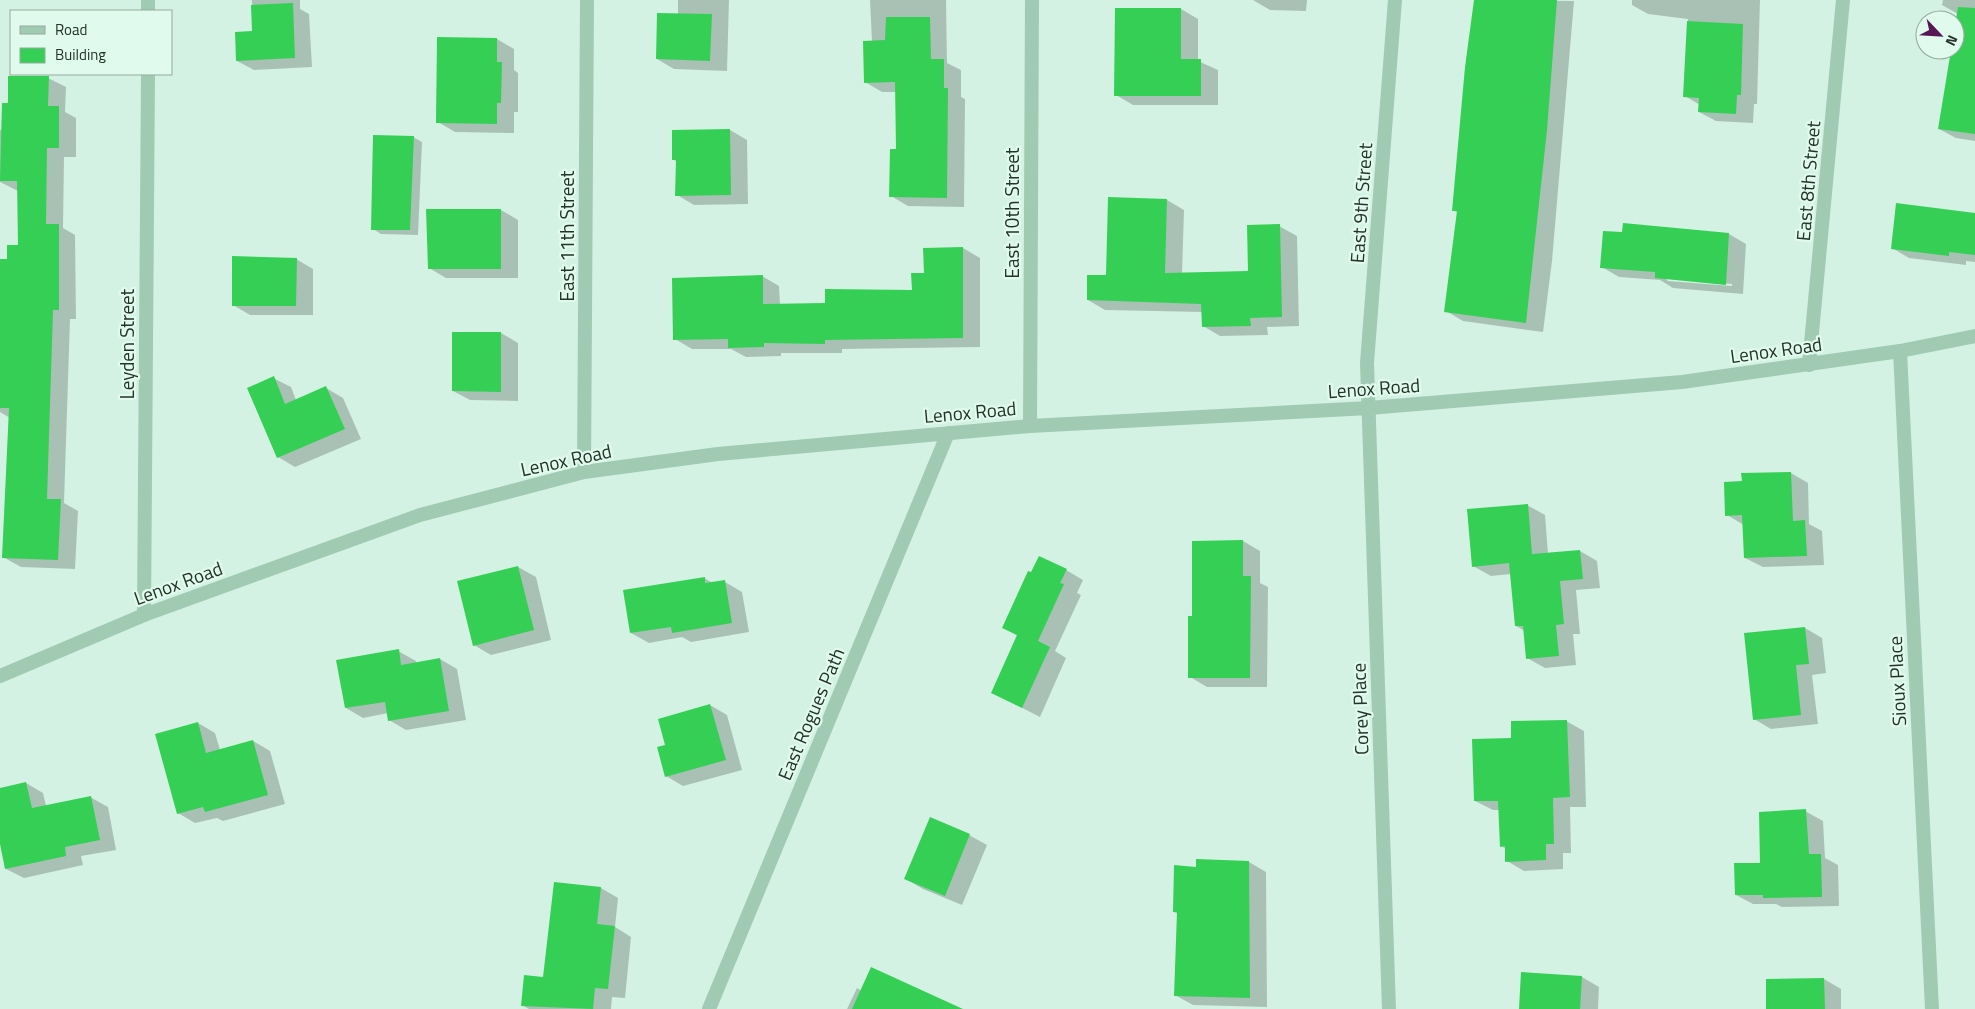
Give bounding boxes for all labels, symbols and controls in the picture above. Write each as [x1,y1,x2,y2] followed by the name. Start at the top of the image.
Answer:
[10,10,172,75] legend
[1915,10,1965,60] north arrow
[55,18,87,41] text: Road
[1941,32,1964,50] text: N
[55,43,106,66] text: Building
[1788,119,1827,242] street label: East 8th Street
[1342,142,1379,264] street label: East 9th Street
[997,147,1026,279] street label: East 10th Street
[552,170,581,302] street label: East 11th Street
[112,288,141,399] street label: Leyden Street
[1728,329,1824,370] street label: Lenox Road
[1327,370,1421,405] street label: Lenox Road
[923,393,1017,430] street label: Lenox Road
[518,436,614,483] street label: Lenox Road
[129,553,226,612] street label: Lenox Road
[1880,635,1913,727] street label: Sioux Place
[770,643,851,785] street label: East Rogues Path
[1343,662,1376,756] street label: Corey Place

